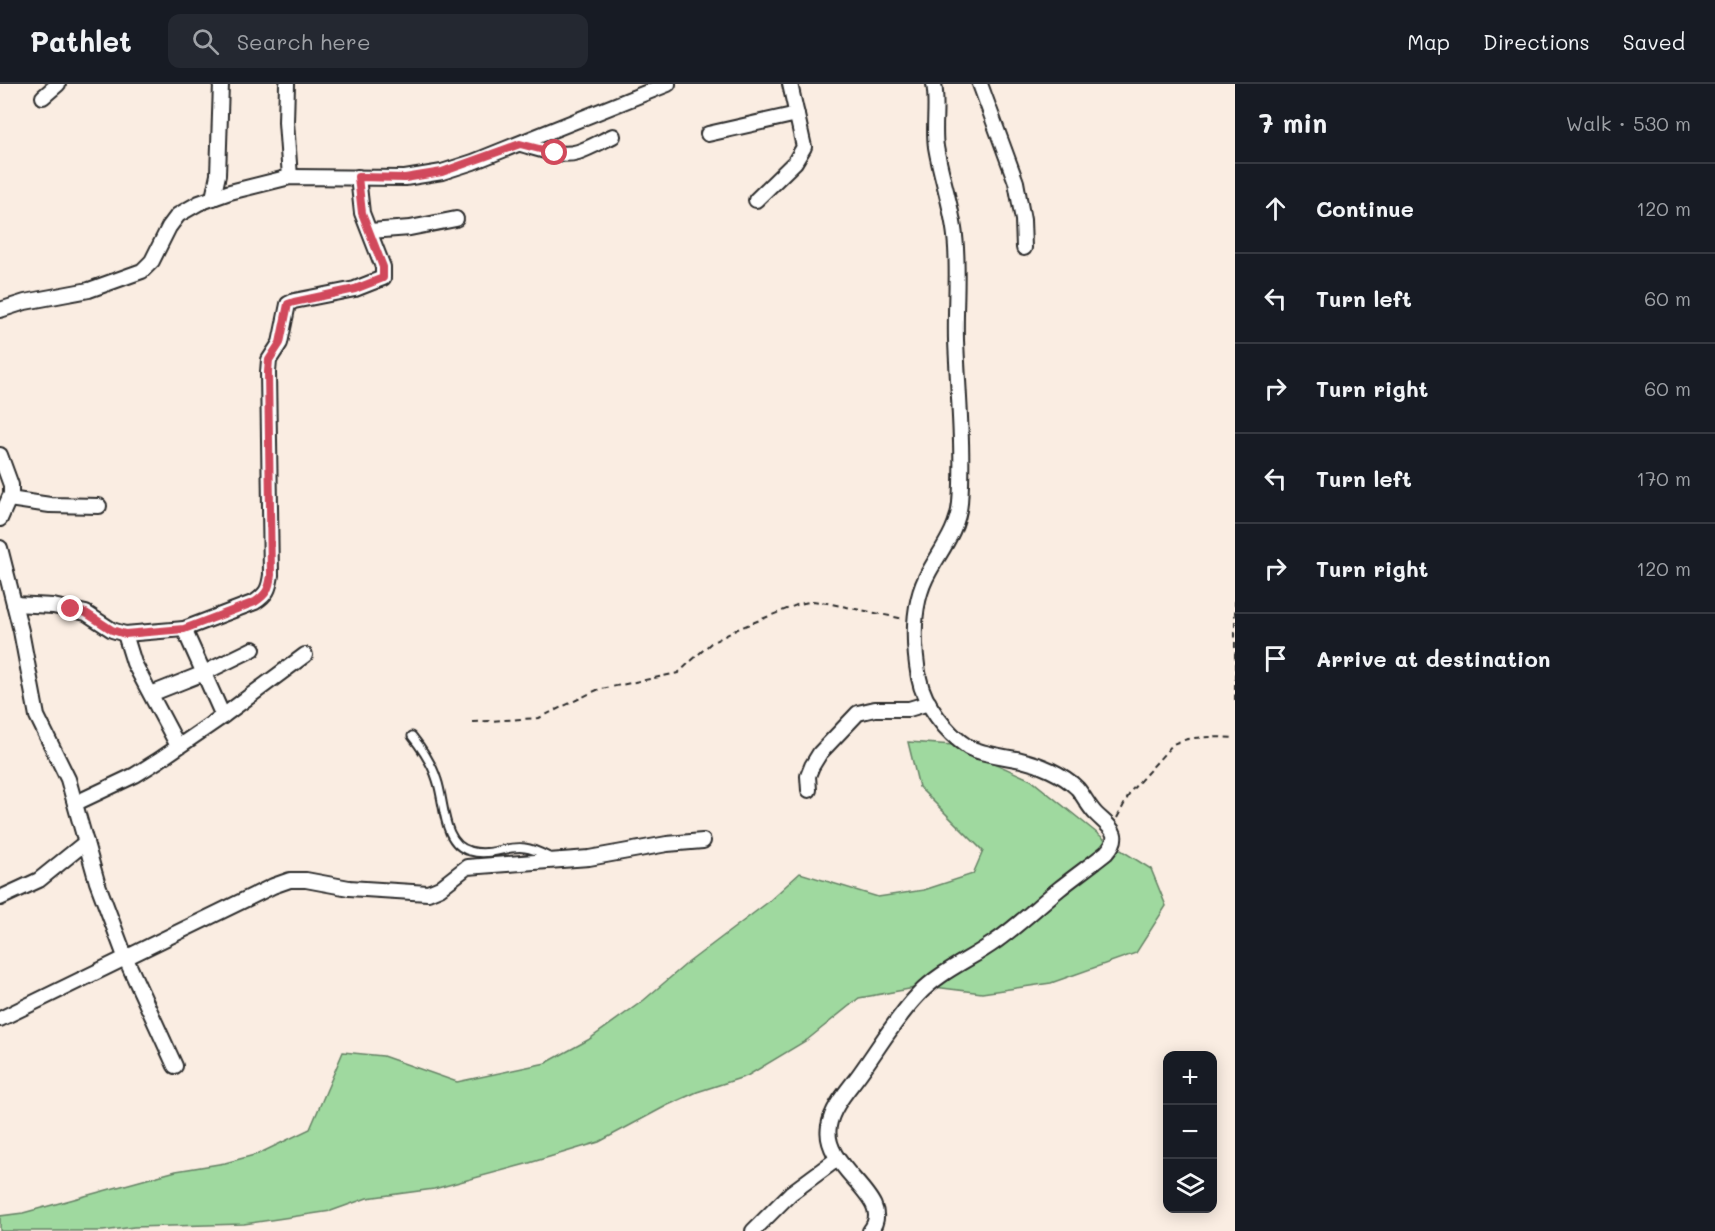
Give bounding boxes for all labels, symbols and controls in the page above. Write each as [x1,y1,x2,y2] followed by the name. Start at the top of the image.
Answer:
[168,14,588,68] search box
[30,23,132,59] text: Pathlet
[189,25,222,58] icon: search
[237,27,371,56] text: Search here
[1407,28,1450,55] text: Map
[1483,28,1590,55] text: Directions
[1623,28,1685,55] text: Saved
[1259,106,1327,140] text: 7 min
[1566,110,1691,136] text: Walk · 530 m
[541,139,567,165] route start
[1259,192,1292,225] icon: ahead
[1316,194,1414,223] text: Continue
[1636,195,1691,221] text: 120 m
[1259,282,1292,315] icon: left
[1316,284,1412,313] text: Turn left
[1644,285,1691,311] text: 60 m
[1259,372,1292,405] icon: right
[1316,374,1428,403] text: Turn right
[1644,375,1691,401] text: 60 m
[1259,462,1292,495] icon: left
[1316,464,1412,493] text: Turn left
[1636,465,1691,491] text: 170 m
[1259,552,1292,585] icon: right
[1316,554,1428,583] text: Turn right
[1636,555,1691,581] text: 120 m
[57,595,83,621] route end
[1259,642,1292,675] icon: arrive
[1316,644,1551,673] text: Arrive at destination
[1163,1051,1217,1213] map controls
[1163,1051,1217,1105] button: +
[1163,1105,1217,1159] button: −
[1163,1159,1217,1213] button: layers

